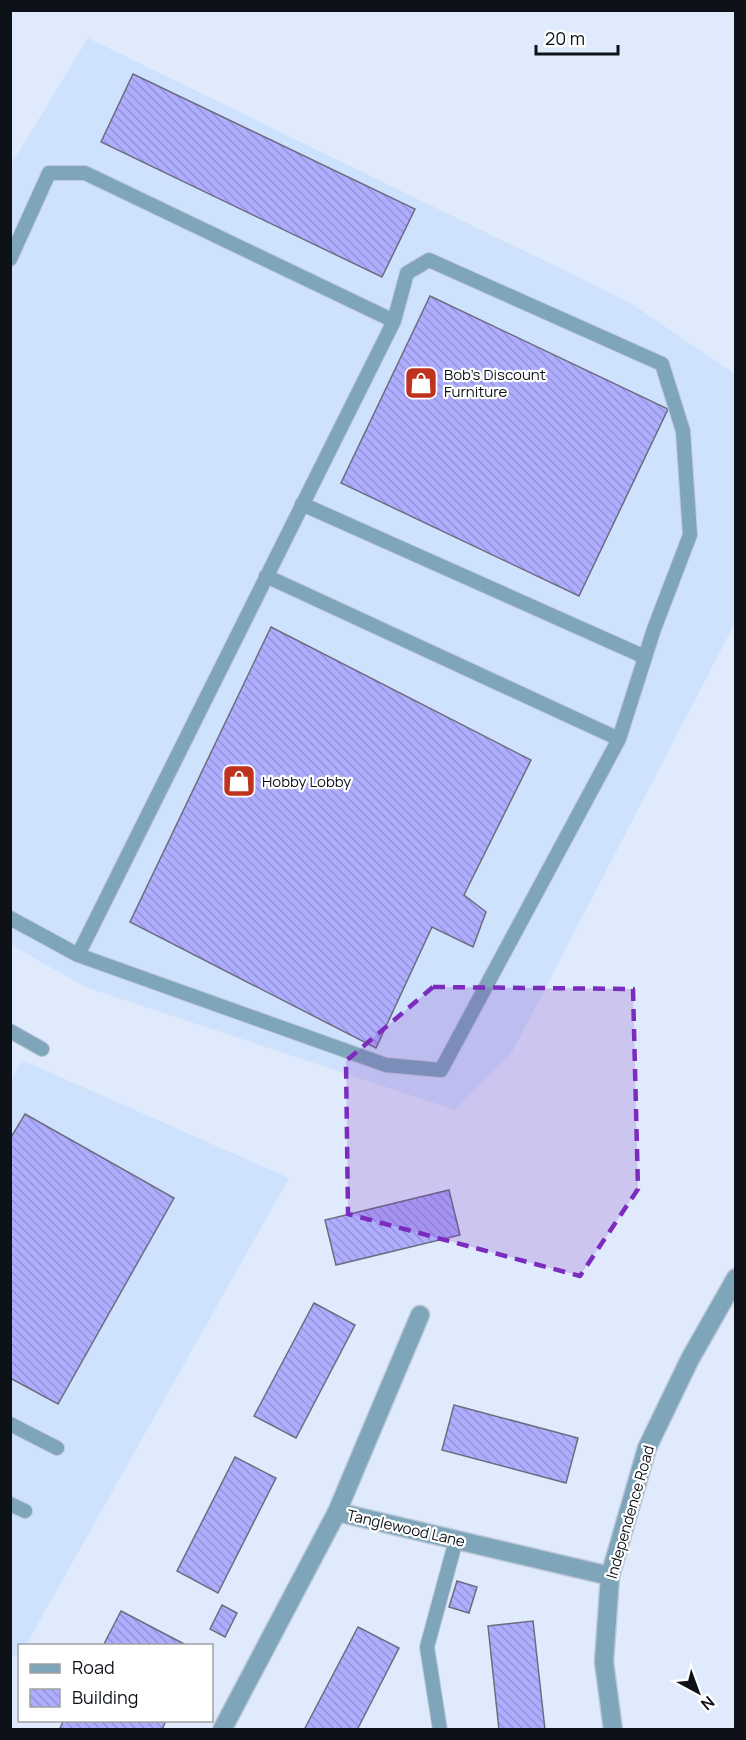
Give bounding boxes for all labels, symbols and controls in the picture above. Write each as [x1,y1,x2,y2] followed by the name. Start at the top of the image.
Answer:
[536,18,618,56] scale bar
[545,26,585,50] text: 20 m
[444,364,546,402] place label: Bob's Discount Furniture
[403,365,439,401] shop icon: Bob's Discount Furniture
[221,763,257,799] shop icon: Hobby Lobby
[262,771,351,792] place label: Hobby Lobby
[601,1443,659,1581] street label: Independence Road
[345,1504,467,1552] street label: Tanglewood Lane
[18,1644,213,1722] legend
[72,1655,115,1679] text: Road
[668,1662,728,1722] north arrow
[72,1685,138,1709] text: Building
[696,1691,719,1715] text: N

